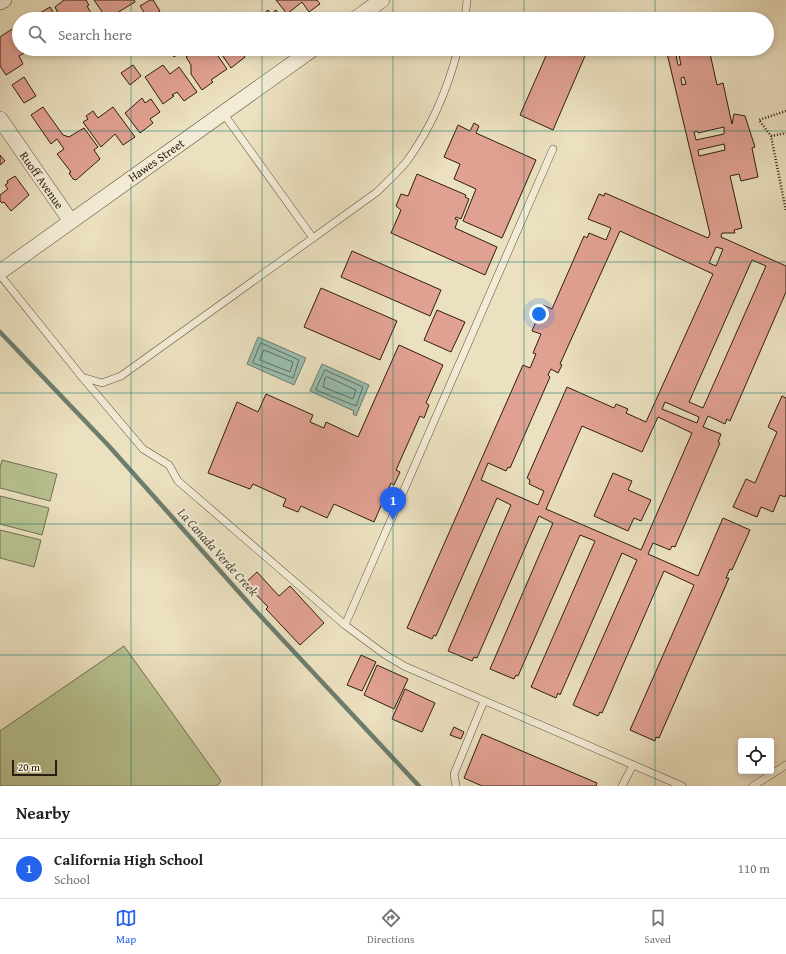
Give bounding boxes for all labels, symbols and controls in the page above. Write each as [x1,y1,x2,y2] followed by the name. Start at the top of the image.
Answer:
[12,12,774,56] search box
[26,23,48,45] icon: search
[58,24,132,45] text: Search here
[124,134,188,186] street label: Hawes Street
[16,148,68,213] street label: Ruoff Avenue
[529,304,549,324] your location
[380,487,406,520] pin: 1
[172,503,263,600] water label: La Canada Verde Creek
[738,738,774,774] map controls
[738,738,774,774] button: locate
[12,758,57,777] scale bar
[18,759,40,775] text: 20 m
[16,800,70,825] text: Nearby
[54,849,203,870] text: California High School
[26,859,32,878] text: 1
[738,859,770,878] text: 110 m
[54,870,90,889] text: School
[115,907,137,947] tab: Map
[367,907,414,947] tab: Directions
[644,907,671,947] tab: Saved

